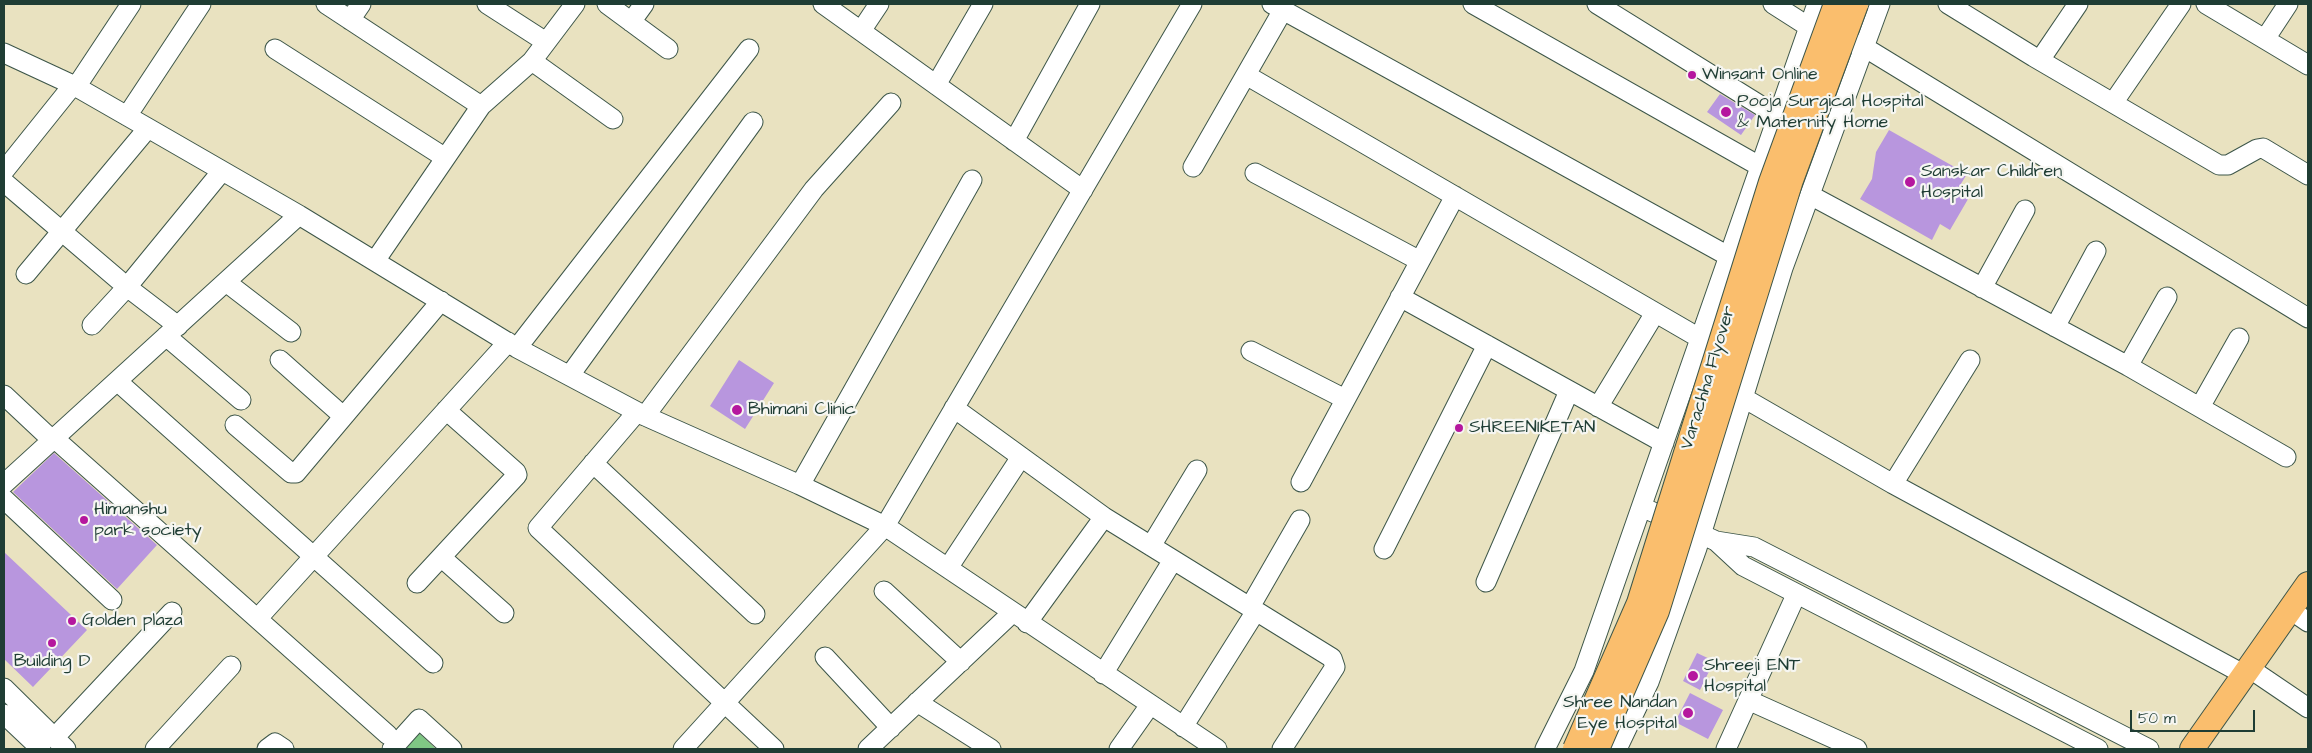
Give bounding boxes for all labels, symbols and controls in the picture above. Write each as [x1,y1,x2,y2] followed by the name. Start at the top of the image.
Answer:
[1702,64,1818,86] place label: Winsant Online
[1686,69,1698,81] marker: Winsant Online
[1737,91,1924,134] place label: Pooja Surgical Hospital & Maternity Home
[1719,105,1733,119] marker: Pooja Surgical Hospital & Maternity Home
[1921,161,2062,203] place label: Sanskar Children Hospital
[1903,175,1917,189] marker: Sanskar Children Hospital
[1677,303,1741,453] street label: Varachha Flyover
[748,399,856,421] place label: Bhimani Clinic
[730,403,744,417] marker: Bhimani Clinic
[1469,417,1595,439] place label: SHREENIKETAN
[1453,422,1465,434] marker: SHREENIKETAN
[94,499,202,542] place label: Himanshu park society
[78,514,90,526] marker: Himanshu park society
[82,610,183,632] place label: Golden plaza
[66,615,78,627] marker: Golden plaza
[46,637,58,649] marker: Building D
[14,651,90,673] place label: Building D
[1704,655,1800,698] place label: Shreeji ENT Hospital
[1686,669,1700,683] marker: Shreeji ENT Hospital
[1563,692,1677,734] place label: Shree Nandan Eye Hospital
[2132,700,2257,732] scale bar
[1681,706,1695,720] marker: Shree Nandan Eye Hospital
[2138,708,2176,729] text: 50 m

